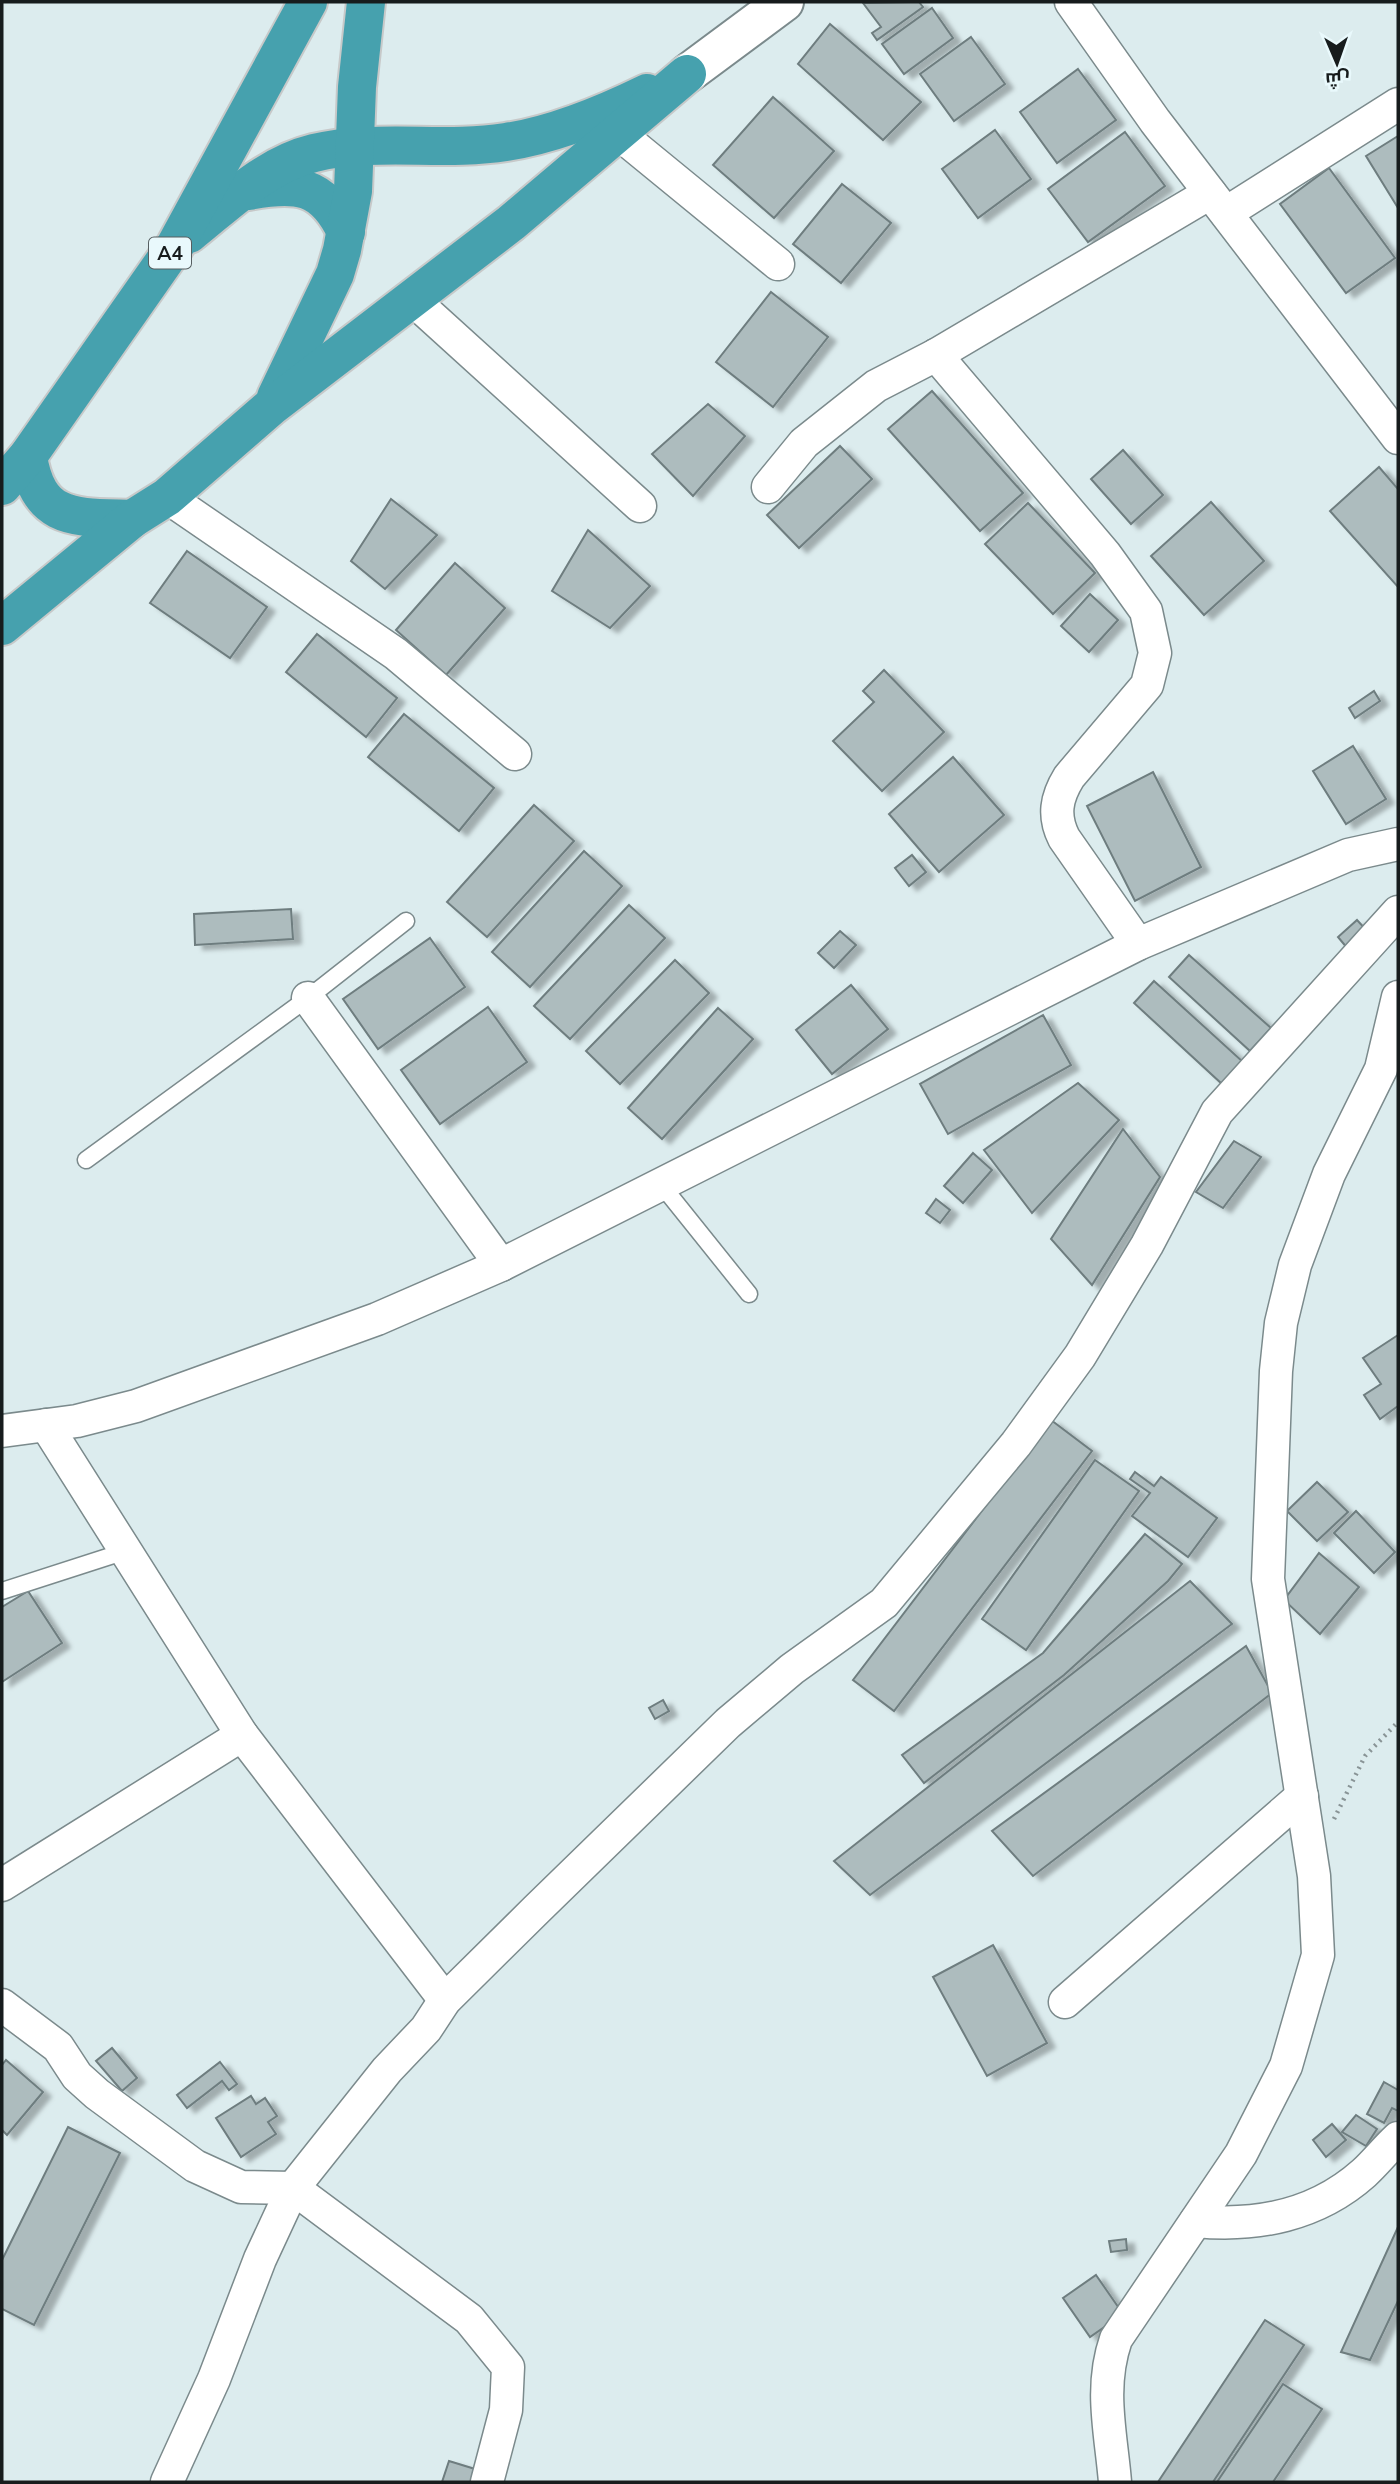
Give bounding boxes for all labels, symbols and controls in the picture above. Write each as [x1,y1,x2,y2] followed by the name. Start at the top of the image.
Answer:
[1302,28,1372,98] north arrow
[1325,68,1350,92] text: ش
[149,238,191,268] road number: A4

